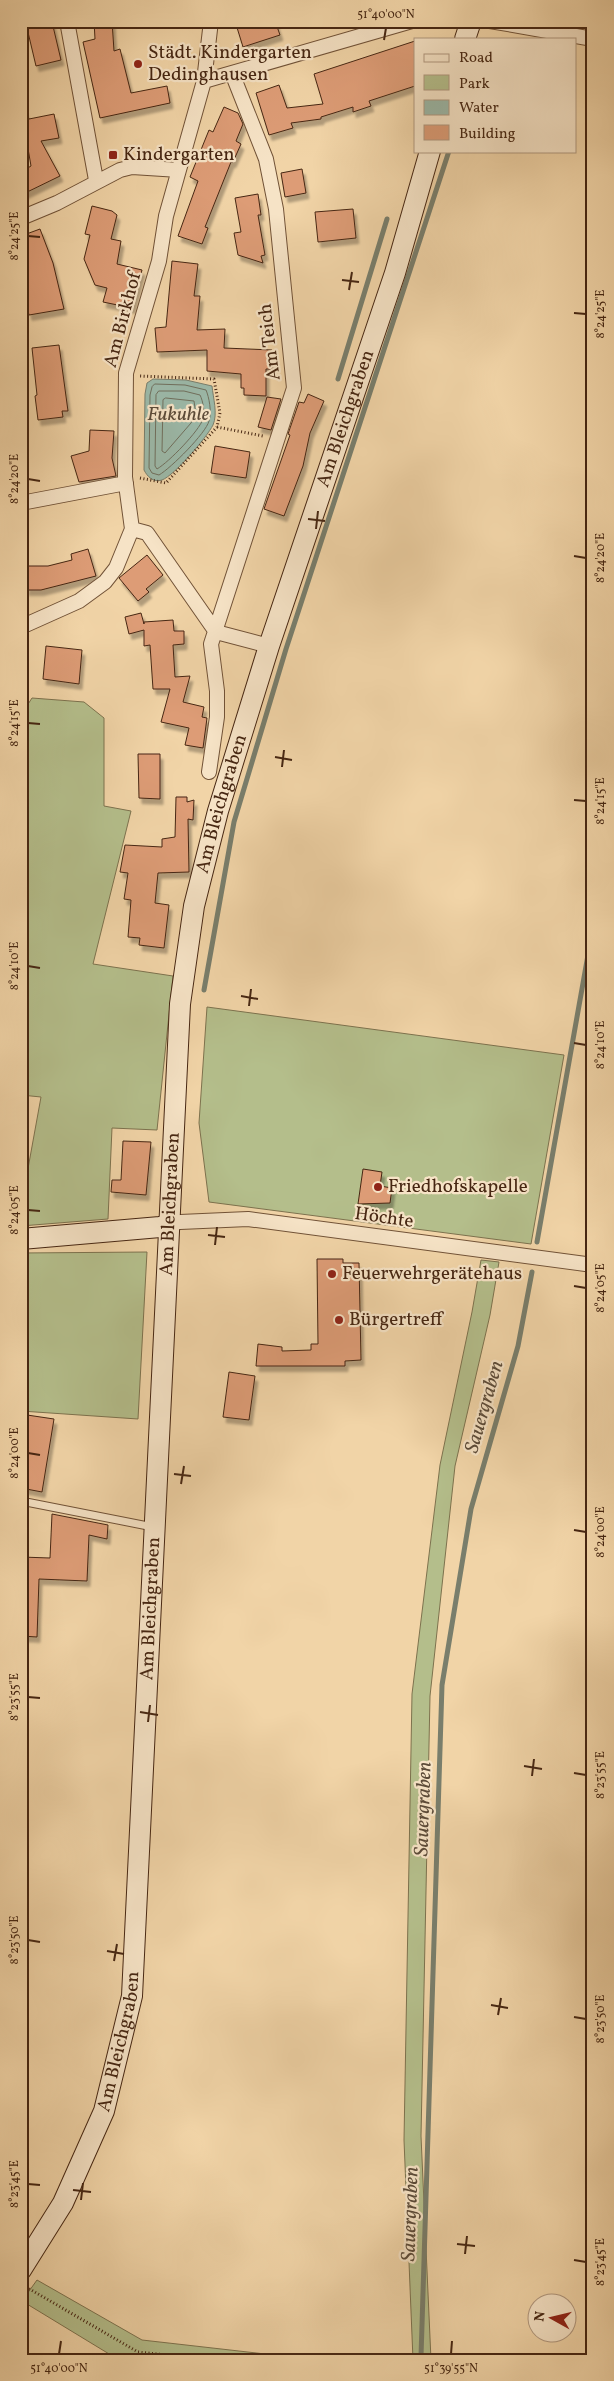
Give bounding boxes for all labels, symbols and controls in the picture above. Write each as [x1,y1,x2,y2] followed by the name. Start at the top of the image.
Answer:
[357,7,415,23] text: 51°40'00"N
[414,38,576,152] legend
[148,40,312,88] place label: Städt. Kindergarten Dedinghausen
[459,48,493,69] text: Road
[132,58,144,70] marker: Städt. Kindergarten Dedinghausen
[459,74,490,95] text: Park
[459,98,499,119] text: Water
[459,124,516,145] text: Building
[123,142,235,168] place label: Kindergarten
[107,149,119,161] marker: Kindergarten
[7,211,23,261] text: 8°24'25"E
[98,268,149,371] street label: Am Birkhof
[593,289,609,339] text: 8°24'25"E
[252,302,288,382] street label: Am Teich
[311,346,381,491] street label: Am Bleichgraben
[147,401,210,429] water label: Fukuhle
[7,454,23,504] text: 8°24'20"E
[593,533,609,583] text: 8°24'20"E
[7,699,23,747] text: 8°24'15"E
[190,731,254,876] street label: Am Bleichgraben
[593,777,609,825] text: 8°24'15"E
[7,942,23,990] text: 8°24'10"E
[593,1021,609,1069] text: 8°24'10"E
[154,1132,187,1276] street label: Am Bleichgraben
[388,1174,528,1200] place label: Friedhofskapelle
[372,1181,384,1193] marker: Friedhofskapelle
[7,1185,23,1235] text: 8°24'05"E
[353,1201,415,1235] street label: Höchte
[342,1261,522,1287] place label: Feuerwehrgerätehaus
[593,1263,609,1313] text: 8°24'05"E
[326,1268,338,1280] marker: Feuerwehrgerätehaus
[349,1307,445,1333] place label: Bürgertreff
[333,1314,345,1326] marker: Bürgertreff
[458,1358,512,1456] water label: Sauergraben
[7,1427,23,1479] text: 8°24'00"E
[593,1506,609,1558] text: 8°24'00"E
[134,1536,167,1681] street label: Am Bleichgraben
[7,1673,23,1721] text: 8°23'55"E
[593,1751,609,1799] text: 8°23'55"E
[408,1761,440,1857] water label: Sauergraben
[7,1916,23,1964] text: 8°23'50"E
[91,1971,146,2115] street label: Am Bleichgraben
[593,1995,609,2043] text: 8°23'50"E
[7,2160,23,2208] text: 8°23'45"E
[395,2166,427,2262] water label: Sauergraben
[593,2238,609,2286] text: 8°23'45"E
[526,2294,576,2344] north arrow
[530,2310,551,2323] text: N
[30,2361,88,2377] text: 51°40'00"N
[424,2361,478,2377] text: 51°39'55"N

